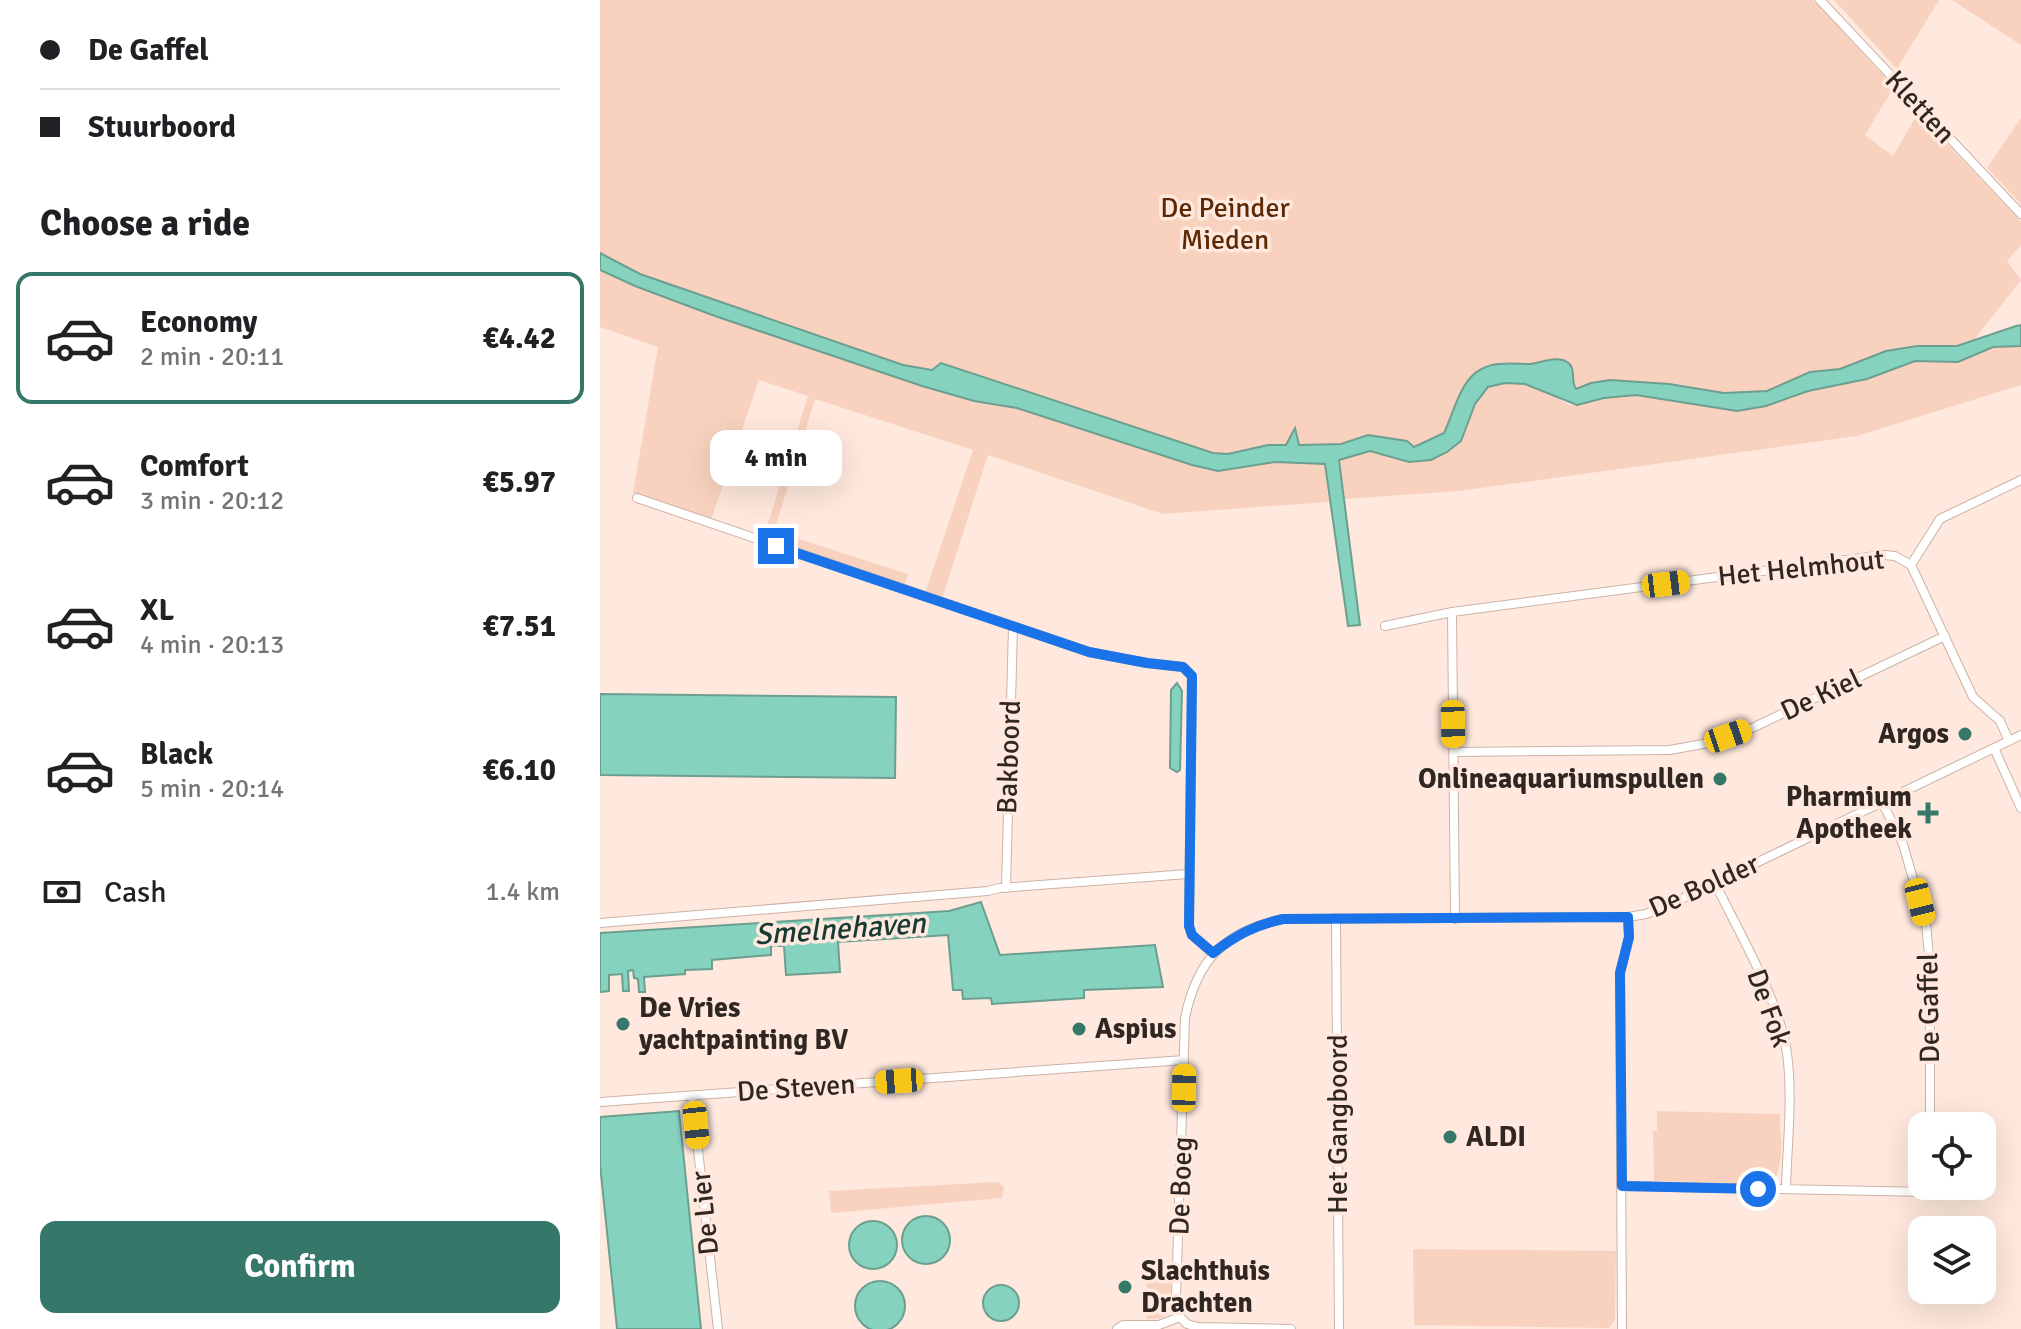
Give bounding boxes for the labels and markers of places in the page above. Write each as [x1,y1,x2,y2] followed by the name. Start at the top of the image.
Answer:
[1878,717,1949,751] place label: Argos
[1956,725,1974,743] marker: Argos
[1418,762,1704,796] place label: Onlineaquariumspullen
[1711,770,1729,788] marker: Onlineaquariumspullen
[1786,780,1912,846] place label: Pharmium Apotheek
[1919,804,1937,822] marker: Pharmium Apotheek
[638,991,848,1057] place label: De Vries yachtpainting BV
[1095,1012,1176,1046] place label: Aspius
[614,1015,632,1033] marker: De Vries yachtpainting BV
[1070,1020,1088,1038] marker: Aspius
[1466,1120,1526,1154] place label: ALDI
[1441,1128,1459,1146] marker: ALDI
[1141,1254,1270,1320] place label: Slachthuis Drachten
[1116,1278,1134,1296] marker: Slachthuis Drachten

